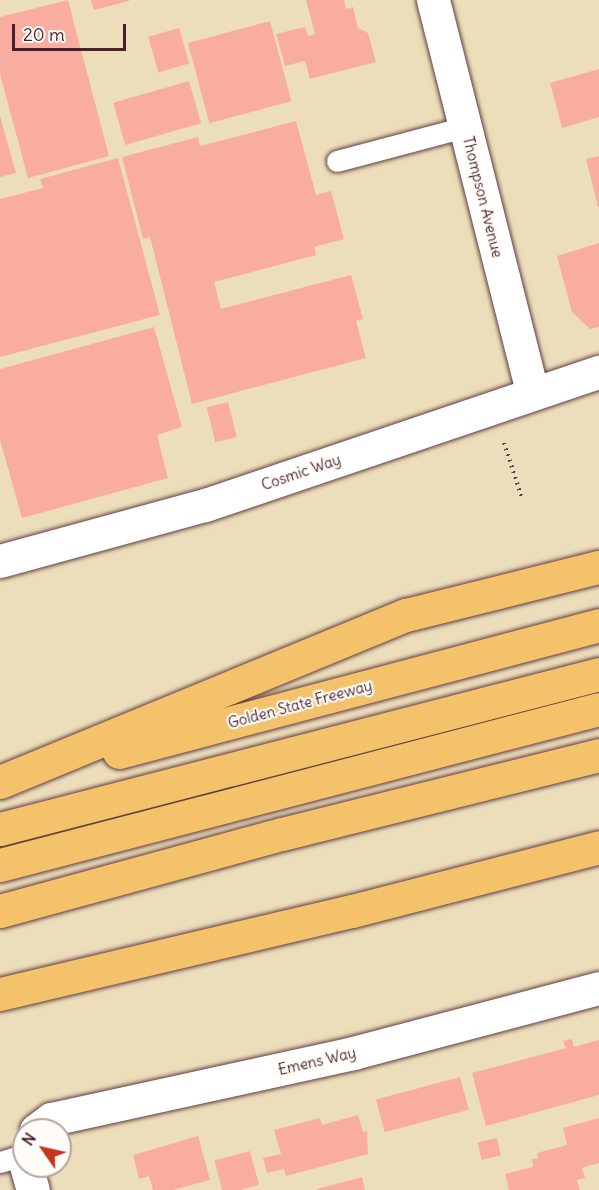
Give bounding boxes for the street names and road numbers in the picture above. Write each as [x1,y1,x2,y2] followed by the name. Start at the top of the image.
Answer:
[459,134,507,260] street label: Thompson Avenue
[259,450,343,494] street label: Cosmic Way
[226,676,374,732] street label: Golden State Freeway
[276,1043,358,1079] street label: Emens Way

